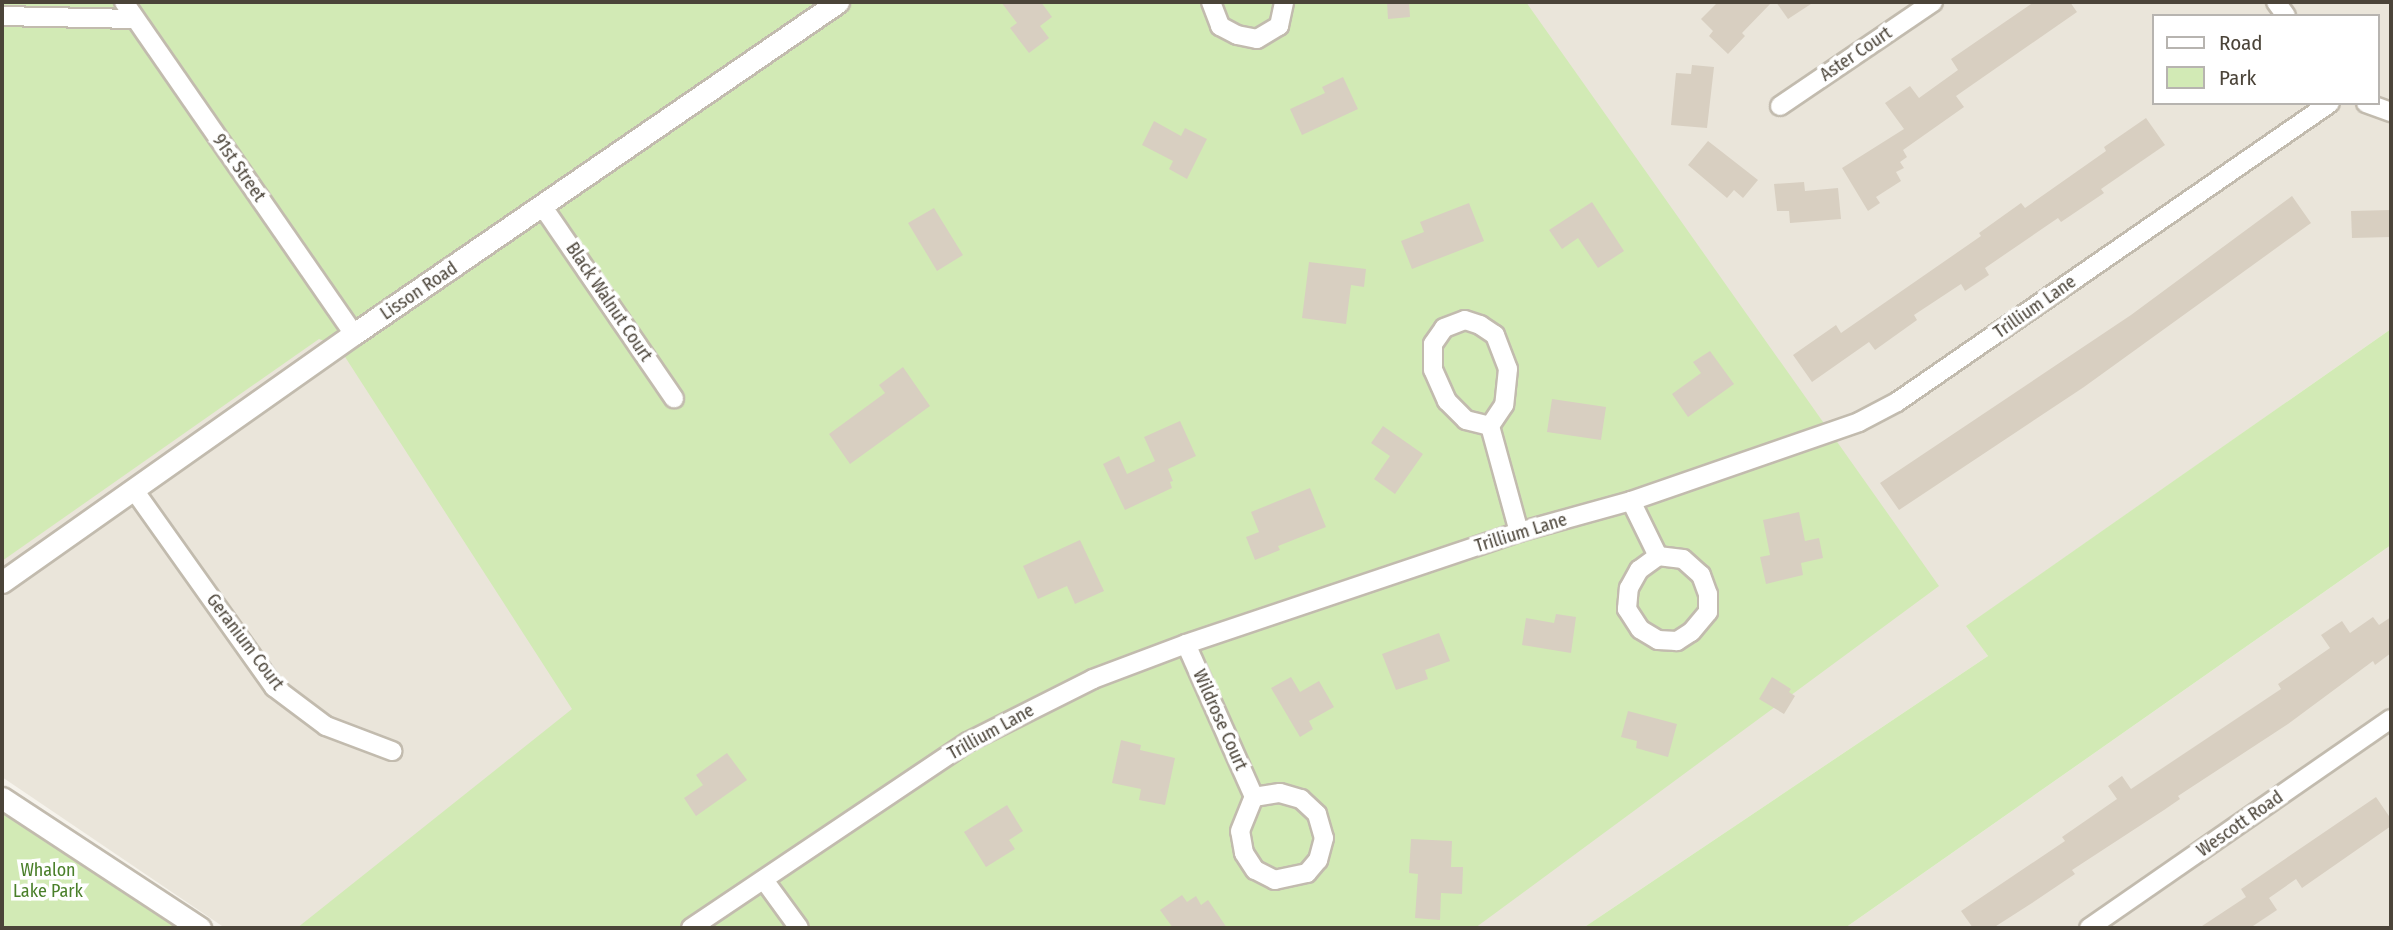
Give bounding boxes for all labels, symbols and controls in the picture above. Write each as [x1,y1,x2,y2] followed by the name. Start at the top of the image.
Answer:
[2152,14,2379,105] legend
[1816,22,1896,86] street label: Aster Court
[2219,30,2263,56] text: Road
[2219,65,2256,91] text: Park
[208,130,270,206] street label: 91st Street
[561,238,657,366] street label: Black Walnut Court
[376,257,462,325] street label: Lisson Road
[1990,271,2080,343] street label: Trillium Lane
[1472,509,1570,557] street label: Trillium Lane
[202,590,288,694] street label: Geranium Court
[1188,666,1252,774] street label: Wildrose Court
[944,699,1038,765] street label: Trillium Lane
[2193,786,2287,862] street label: Wescott Road
[13,860,83,903] park label: Whalon Lake Park

